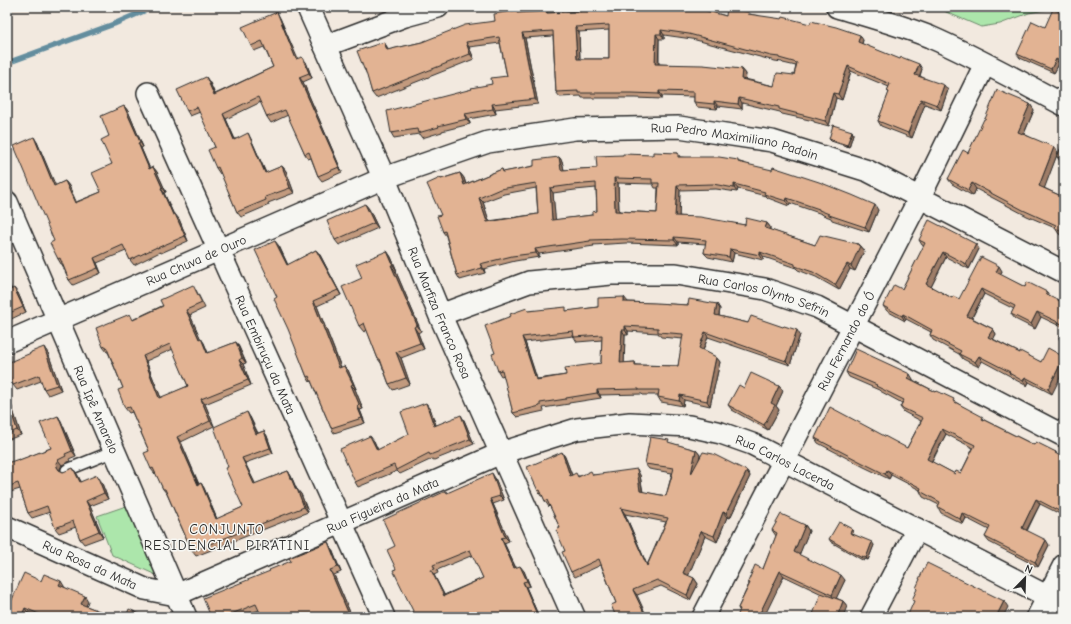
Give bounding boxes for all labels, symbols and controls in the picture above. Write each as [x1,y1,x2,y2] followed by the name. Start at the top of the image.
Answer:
[650,120,820,163] street label: Rua Pedro Maximiliano Padoin
[144,232,249,289] street label: Rua Chuva de Ouro
[405,245,474,381] street label: Rua Marfiza Franco Rosa
[697,271,832,320] street label: Rua Carlos Olynto Sefrin
[814,288,878,393] street label: Rua Fernando do Ó
[232,293,299,417] street label: Rua Embiruçu da Mata
[70,363,122,456] street label: Rua Ipê Amarelo
[734,432,837,493] street label: Rua Carlos Lacerda
[324,474,441,536] street label: Rua Figueira da Mata
[144,521,310,554] district label: CONJUNTO RESIDENCIAL PIRATINI
[40,537,139,592] street label: Rua Rosa da Mata
[1005,558,1045,598] north arrow
[1023,562,1035,577] text: N

